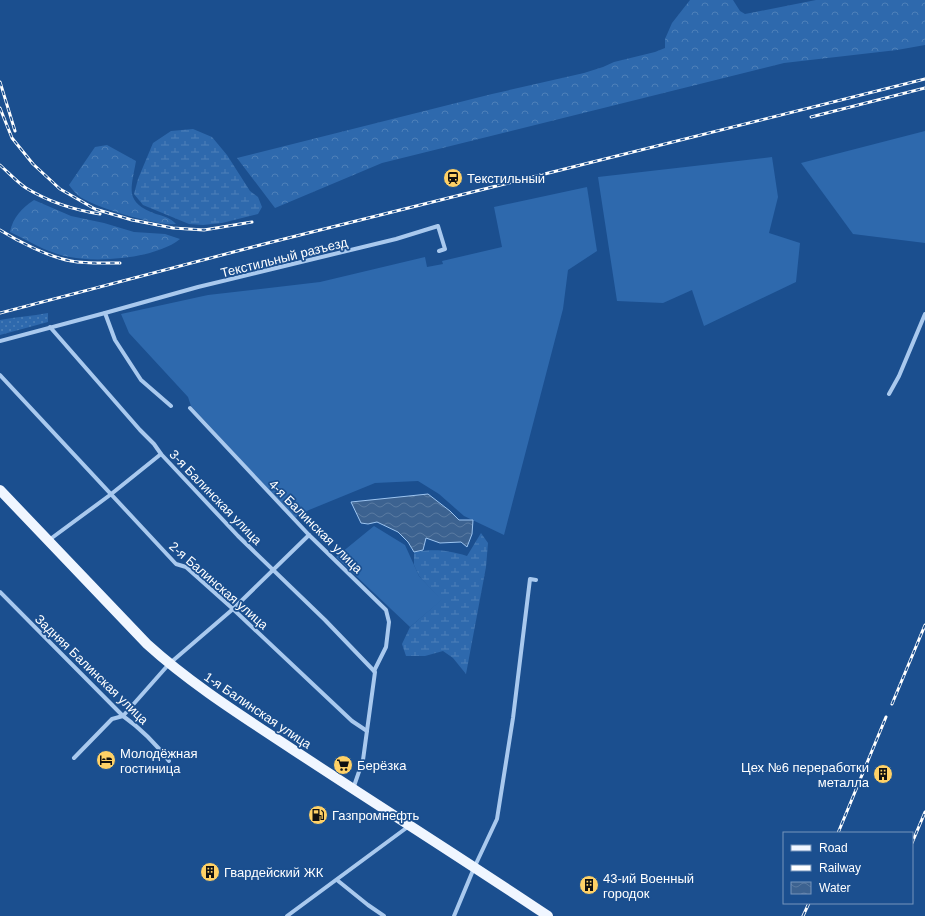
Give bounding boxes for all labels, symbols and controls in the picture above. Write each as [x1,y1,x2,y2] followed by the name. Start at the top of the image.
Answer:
[442,167,464,189] station icon: Текстильный
[467,171,545,186] place label: Текстильный
[219,234,349,280] street label: Текстильный разъезд
[166,447,265,548] street label: 3-я Балинская улица
[266,476,366,577] street label: 4-я Балинская улица
[166,538,272,633] street label: 2-я Балинская улица
[32,611,152,728] street label: Задняя Балинская улица
[201,669,315,752] street label: 1-я Балинская улица
[120,746,198,776] place label: Молодёжная гостиница
[95,749,117,771] hotel icon: Молодёжная гостиница
[332,754,354,776] supermarket icon: Берёзка
[357,758,407,773] place label: Берёзка
[741,760,870,790] place label: Цех №6 переработки металла
[872,763,894,785] building icon: Цех №6 переработки металла
[307,804,329,826] fuel station icon: Газпромнефть
[332,808,420,823] place label: Газпромнефть
[783,832,913,904] legend
[819,841,848,855] text: Road
[199,861,221,883] building icon: Гвардейский ЖК
[819,861,861,875] text: Railway
[224,865,324,880] place label: Гвардейский ЖК
[603,871,694,901] place label: 43-ий Военный городок
[578,874,600,896] building icon: 43-ий Военный городок
[819,881,851,895] text: Water

